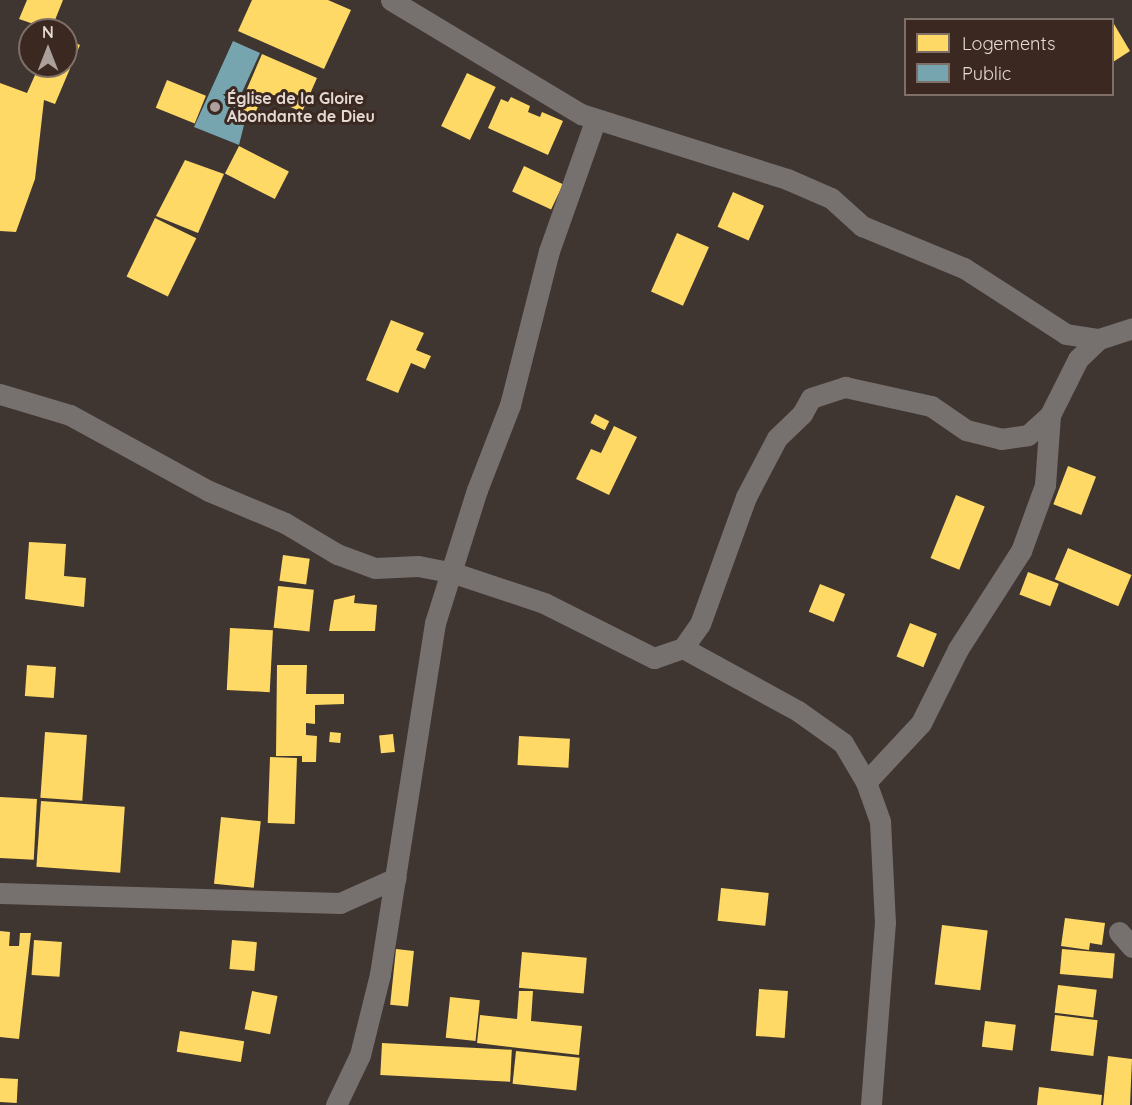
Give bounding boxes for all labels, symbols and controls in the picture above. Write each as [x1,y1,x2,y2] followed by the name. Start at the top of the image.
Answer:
[18,18,78,78] north arrow
[904,18,1114,96] legend
[42,22,54,42] text: N
[962,32,1055,55] text: Logements
[962,62,1011,85] text: Public
[227,88,375,126] place label: Église de la Gloire Abondante de Dieu
[208,100,222,114] marker: Église de la Gloire Abondante de Dieu

